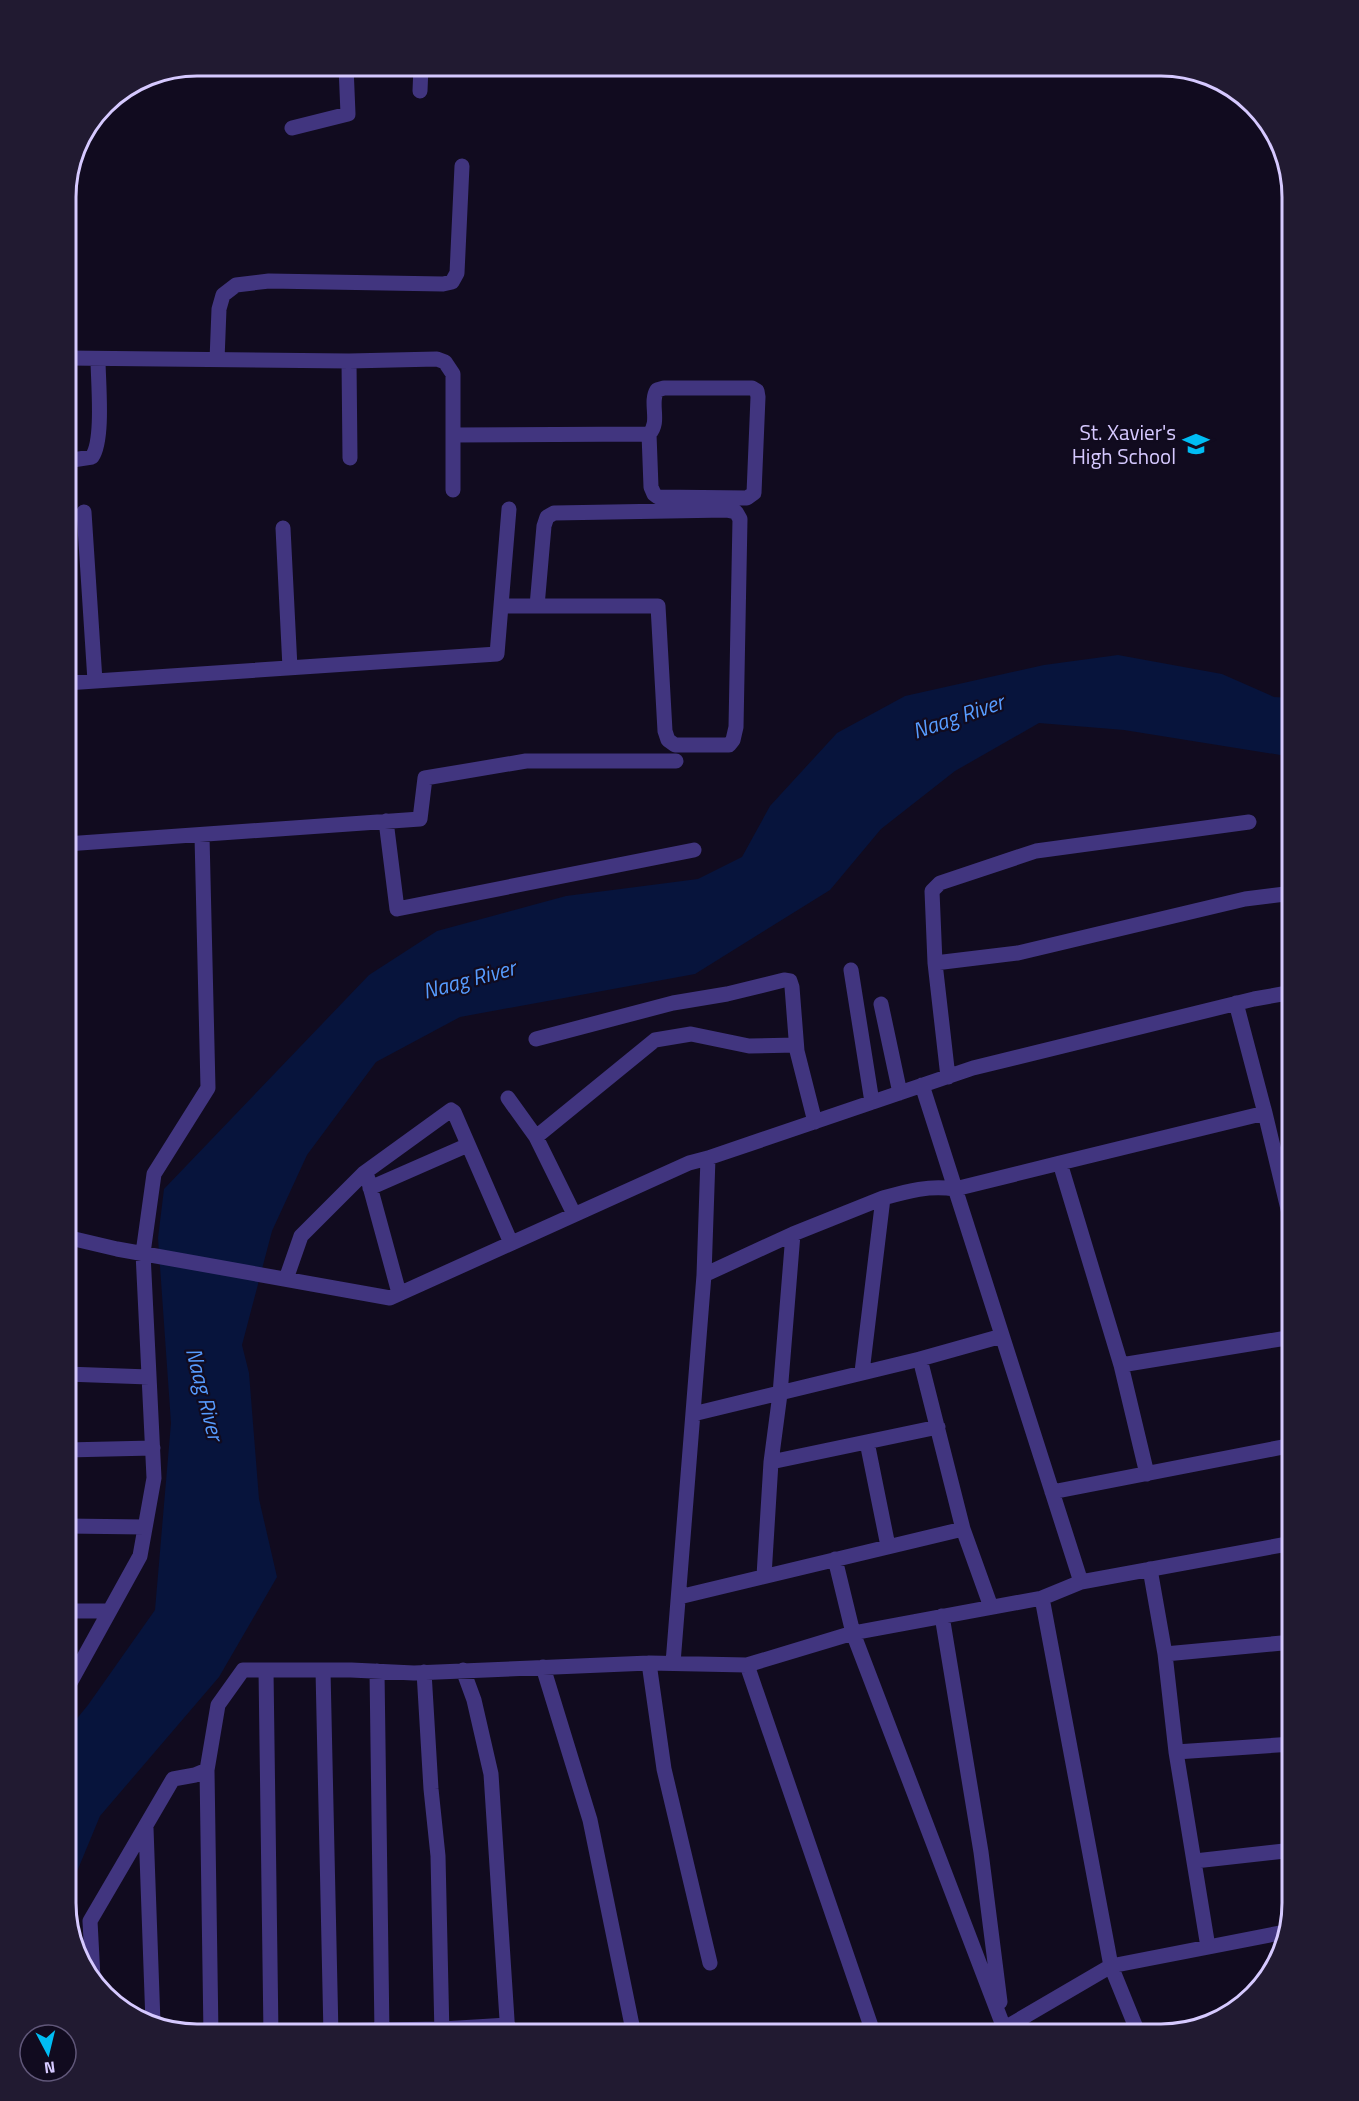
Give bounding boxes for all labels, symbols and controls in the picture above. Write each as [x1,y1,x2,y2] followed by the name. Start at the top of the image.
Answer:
[1072,416,1176,472] place label: St. Xavier's High School
[1181,429,1211,459] school or university icon: St. Xavier's High School
[908,684,1011,747] water label: Naag River
[419,950,522,1008] water label: Naag River
[177,1344,234,1447] water label: Naag River
[18,2023,78,2083] north arrow
[43,2055,57,2080] text: N

